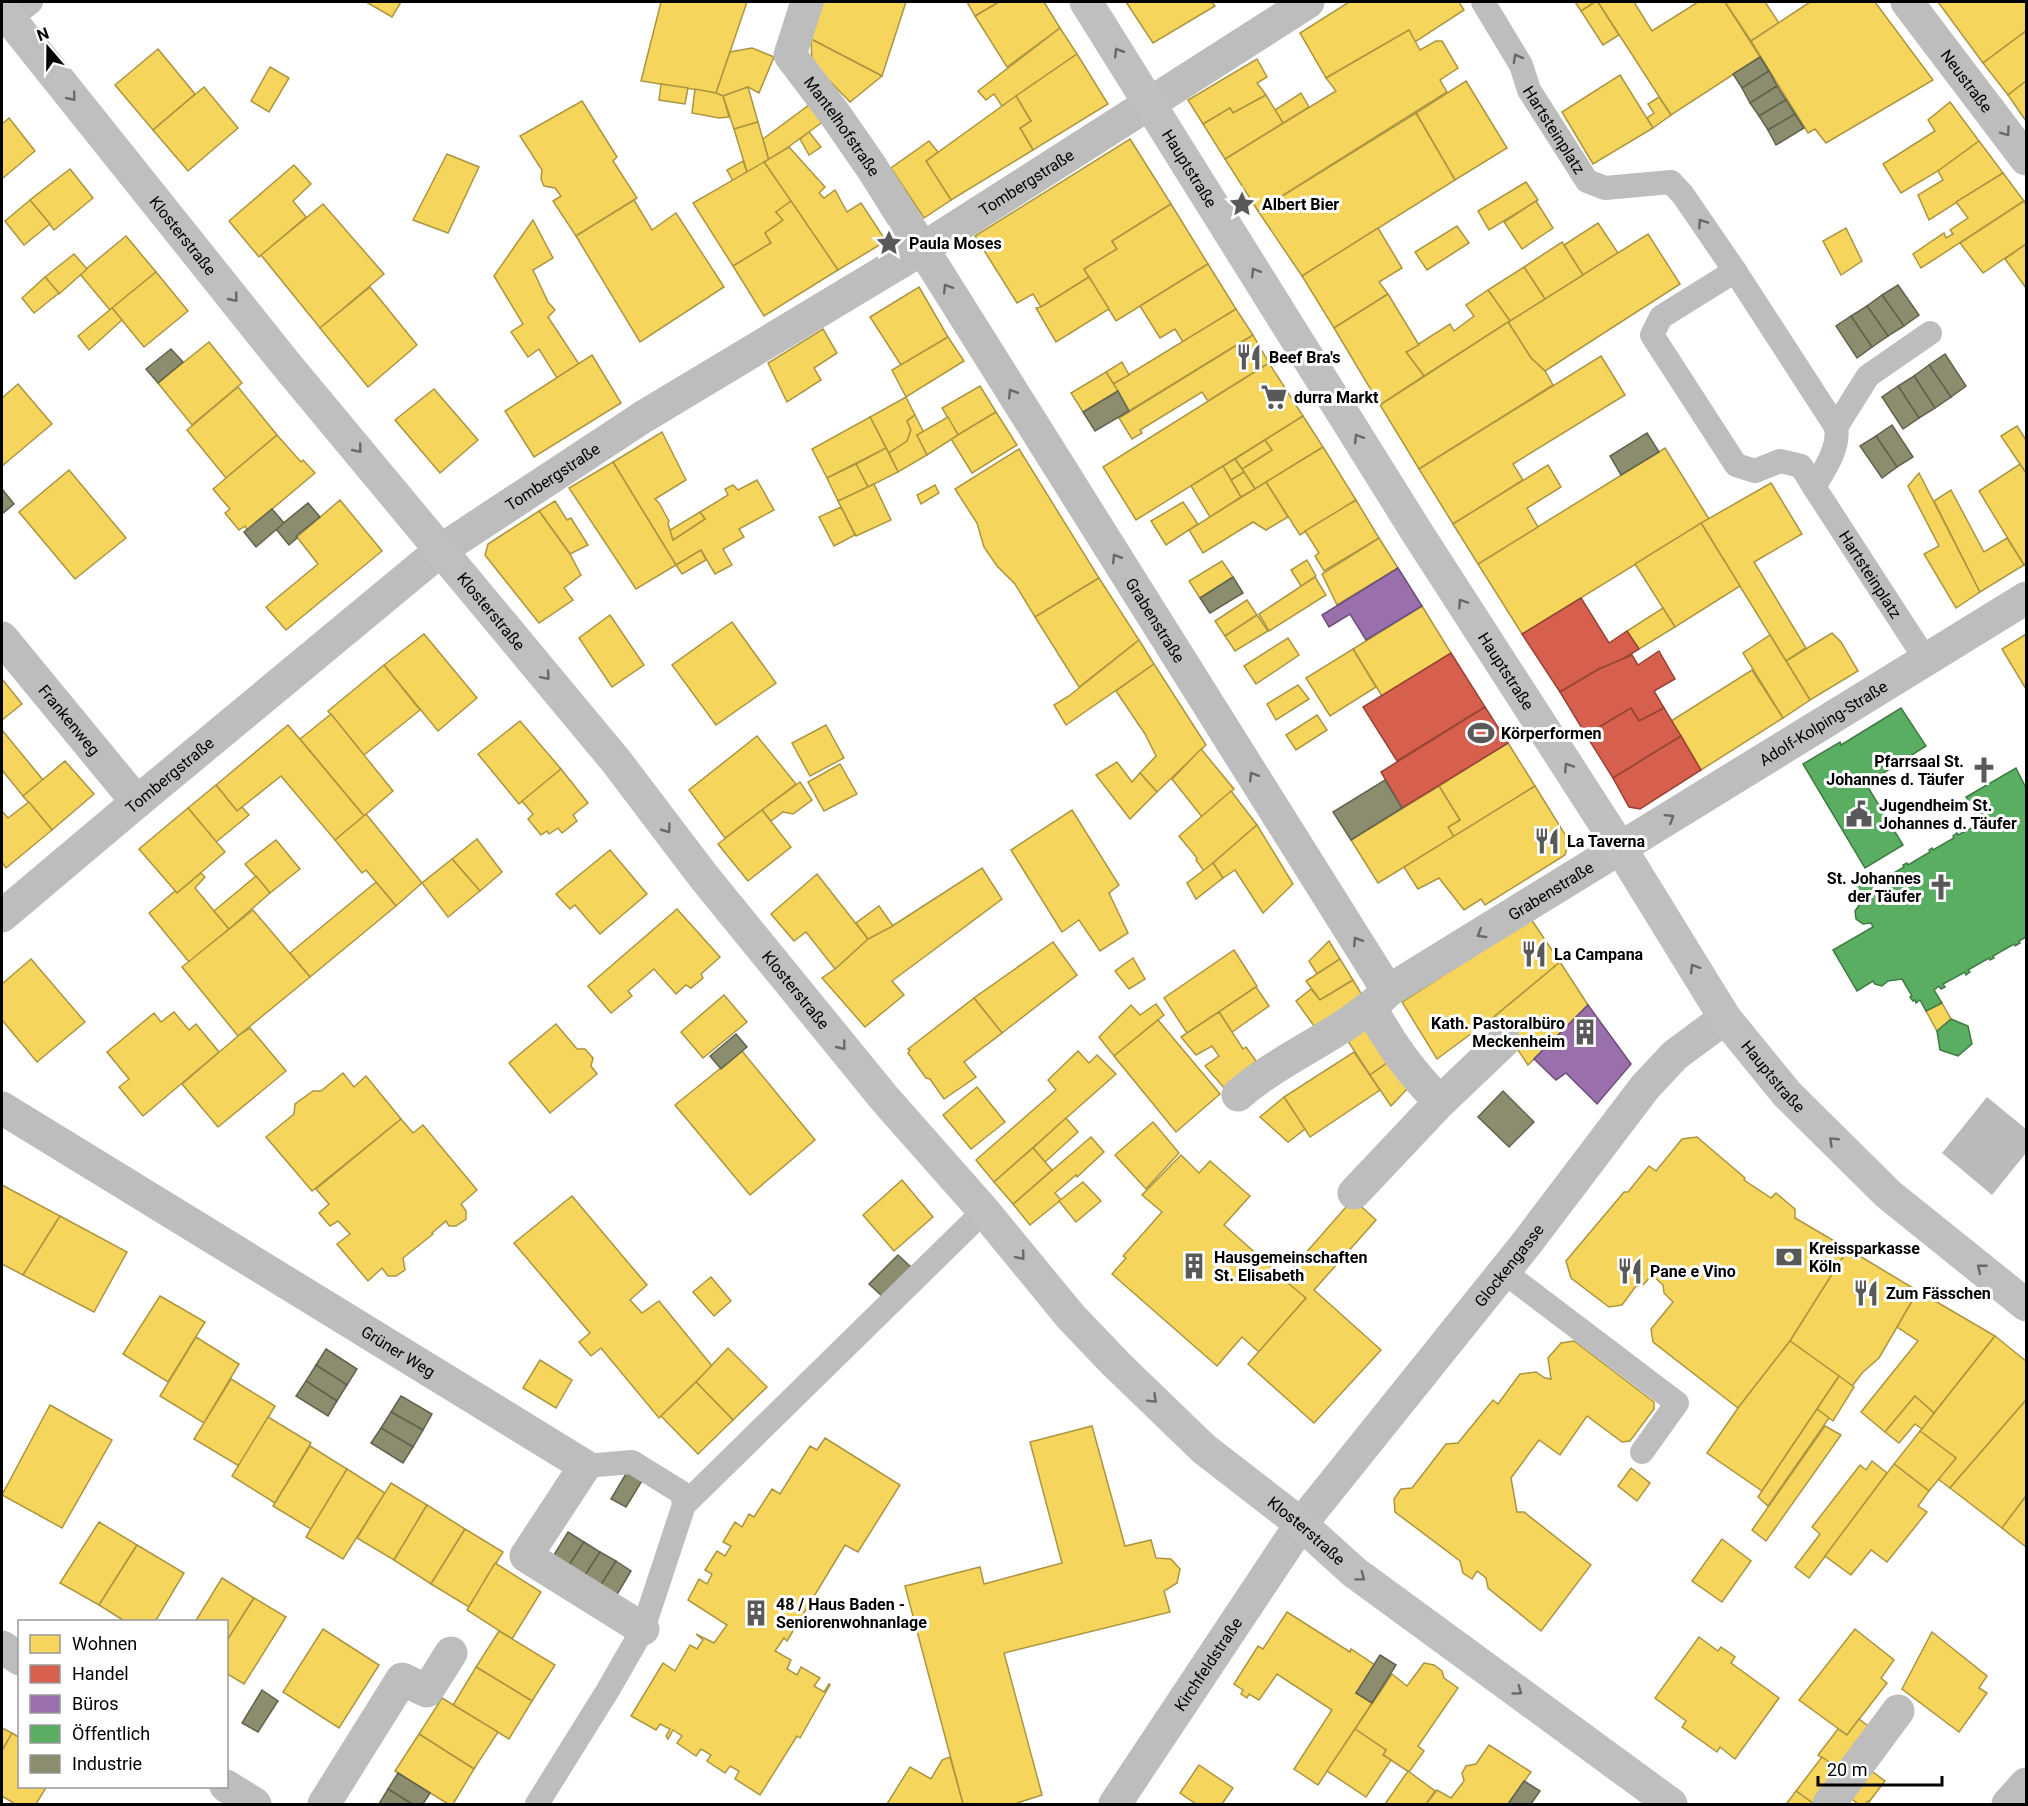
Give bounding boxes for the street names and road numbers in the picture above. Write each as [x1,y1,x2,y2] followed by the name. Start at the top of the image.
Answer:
[1936,46,1996,116] street label: Neustraße
[800,73,884,180] street label: Mantelhofstraße
[1519,83,1589,178] street label: Hartsteinplatz
[1158,126,1221,211] street label: Hauptstraße
[976,145,1078,220] street label: Tombergstraße
[145,192,220,279] street label: Klosterstraße
[502,439,603,515] street label: Tombergstraße
[1835,527,1905,622] street label: Hartsteinplatz
[453,569,529,654] street label: Klosterstraße
[1121,575,1189,666] street label: Grabenstraße
[1474,629,1538,714] street label: Hauptstraße
[1756,677,1891,770] street label: Adolf-Kolping-Straße
[34,681,104,759] street label: Frankenweg
[122,733,218,818] street label: Tombergstraße
[1505,858,1597,925] street label: Grabenstraße
[758,947,833,1033] street label: Klosterstraße
[1737,1037,1809,1117] street label: Hauptstraße
[1470,1220,1548,1311] street label: Glockengasse
[358,1322,438,1382] street label: Grüner Weg
[1264,1493,1349,1569] street label: Klosterstraße
[1170,1614,1246,1715] street label: Kirchfeldstraße

